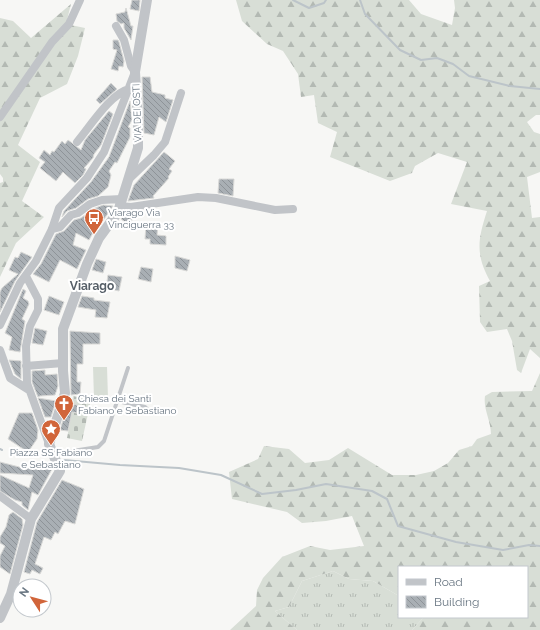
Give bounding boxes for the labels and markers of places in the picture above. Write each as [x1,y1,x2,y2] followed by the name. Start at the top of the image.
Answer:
[83,207,105,235] bus stop icon: Viarago Via Vinciguerra 33
[108,207,174,230] place label: Viarago Via Vinciguerra 33
[53,393,75,421] church icon: Chiesa dei Santi Fabiano e Sebastiano
[78,393,176,416] place label: Chiesa dei Santi Fabiano e Sebastiano
[40,418,62,446] place icon: Piazza SS Fabiano e Sebastiano
[10,447,92,470] place label: Piazza SS Fabiano e Sebastiano

